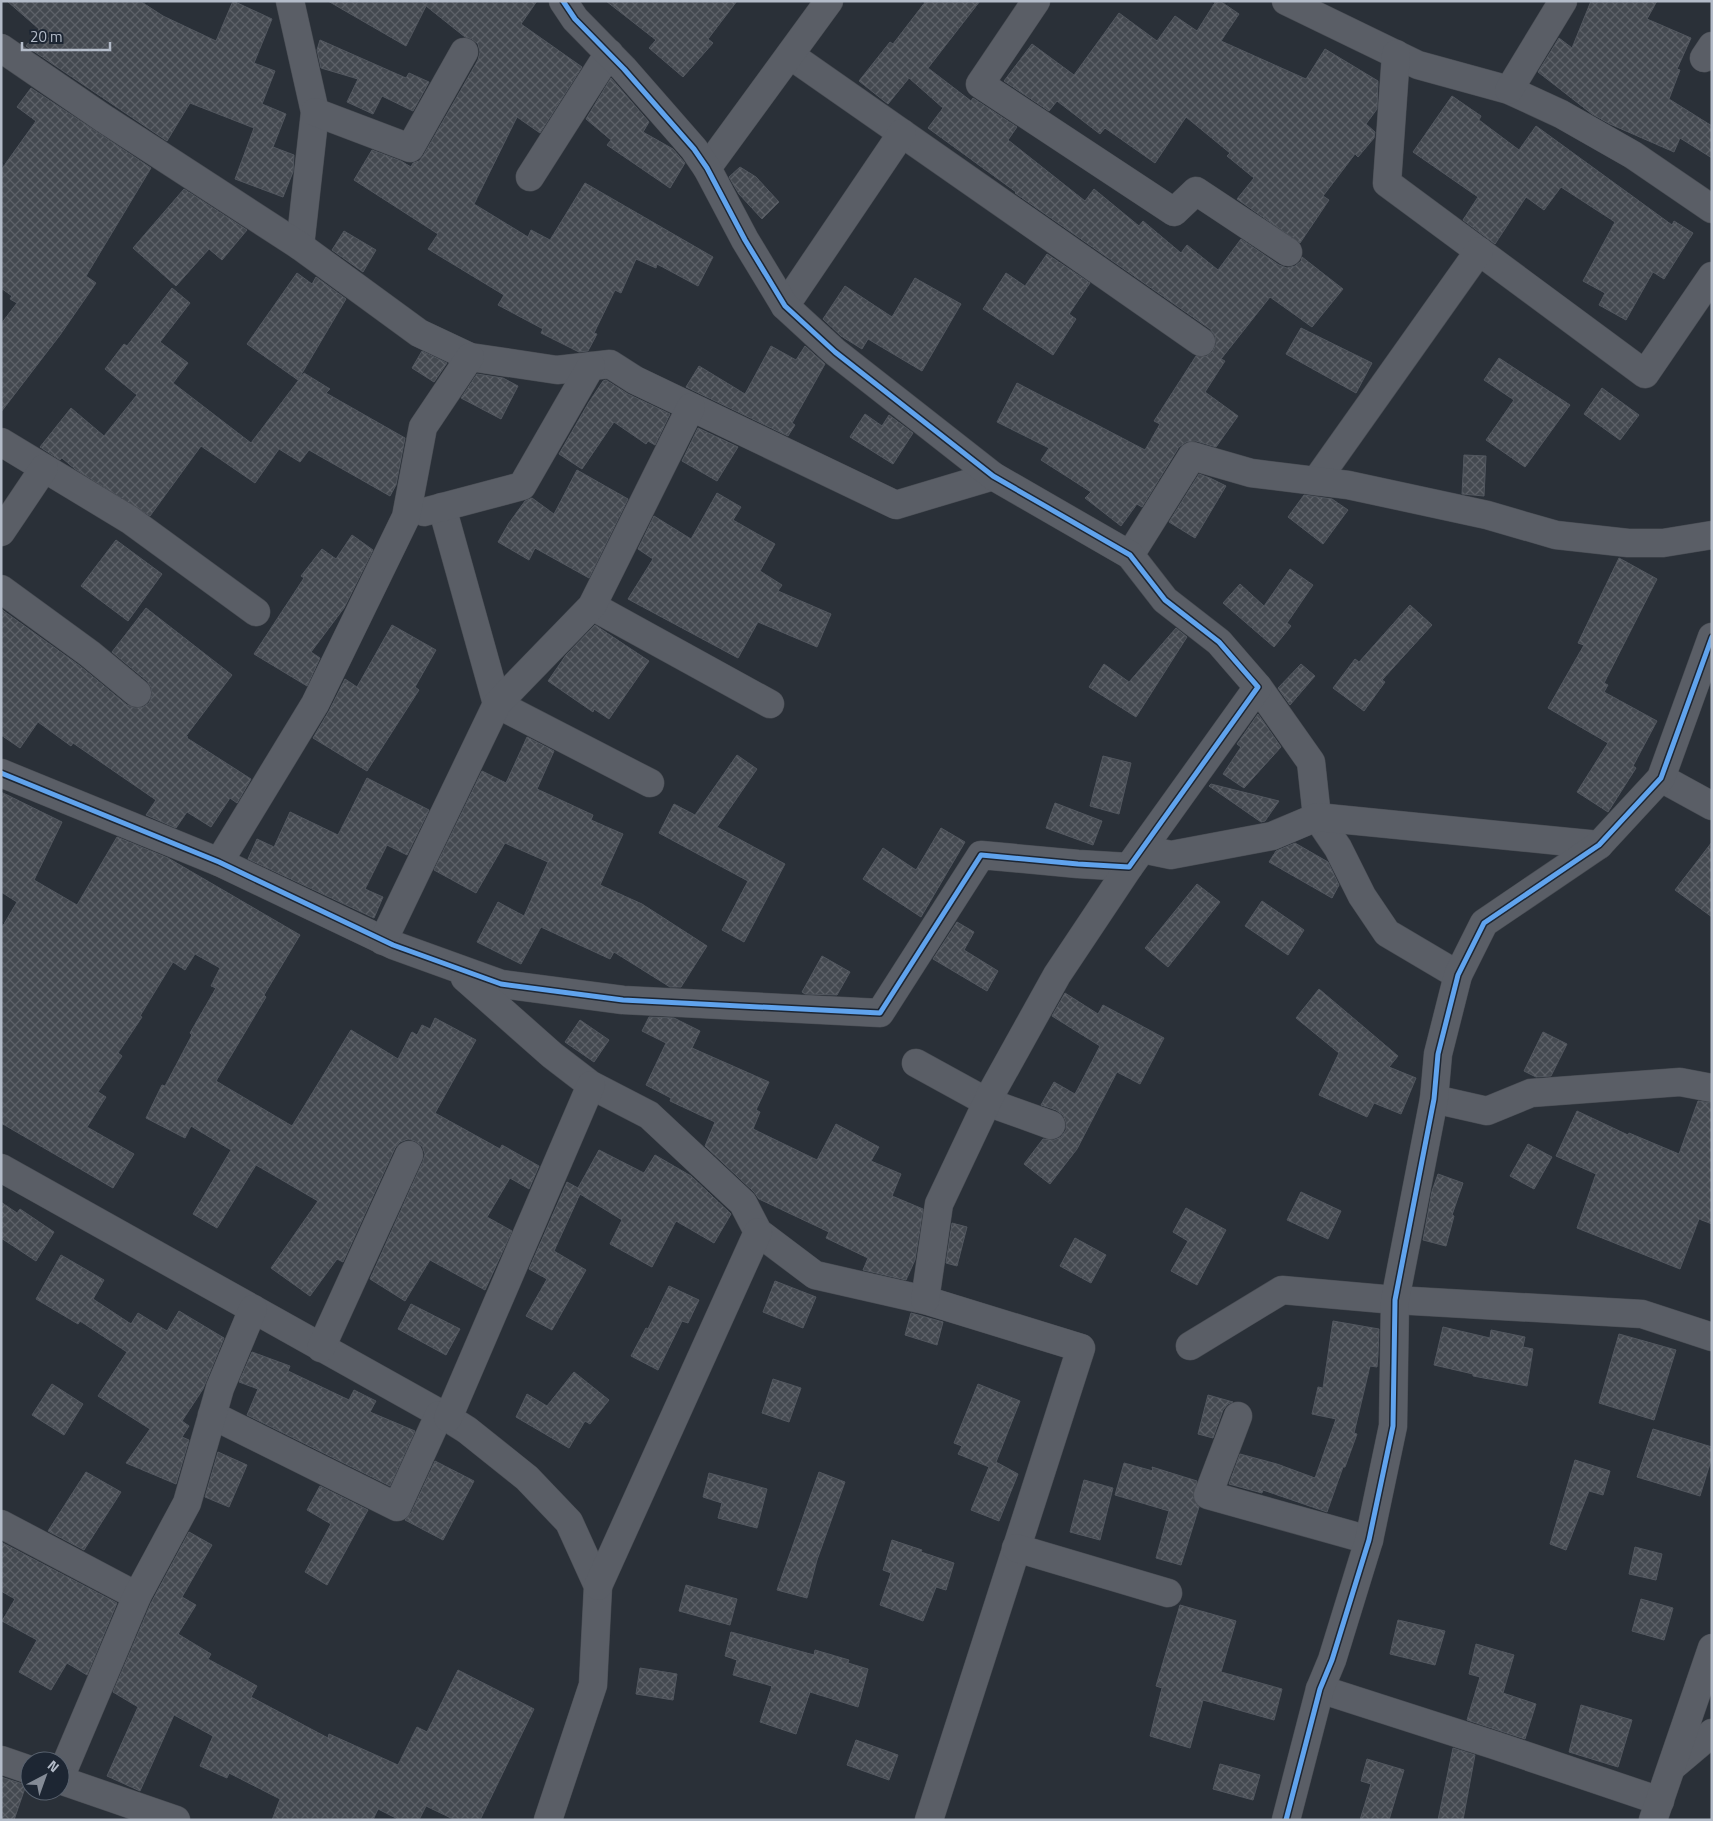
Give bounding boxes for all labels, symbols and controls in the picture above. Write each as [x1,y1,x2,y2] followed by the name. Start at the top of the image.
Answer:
[22,20,110,52] scale bar
[30,25,63,48] text: 20 m
[20,1751,70,1801] north arrow
[43,1755,64,1777] text: N

